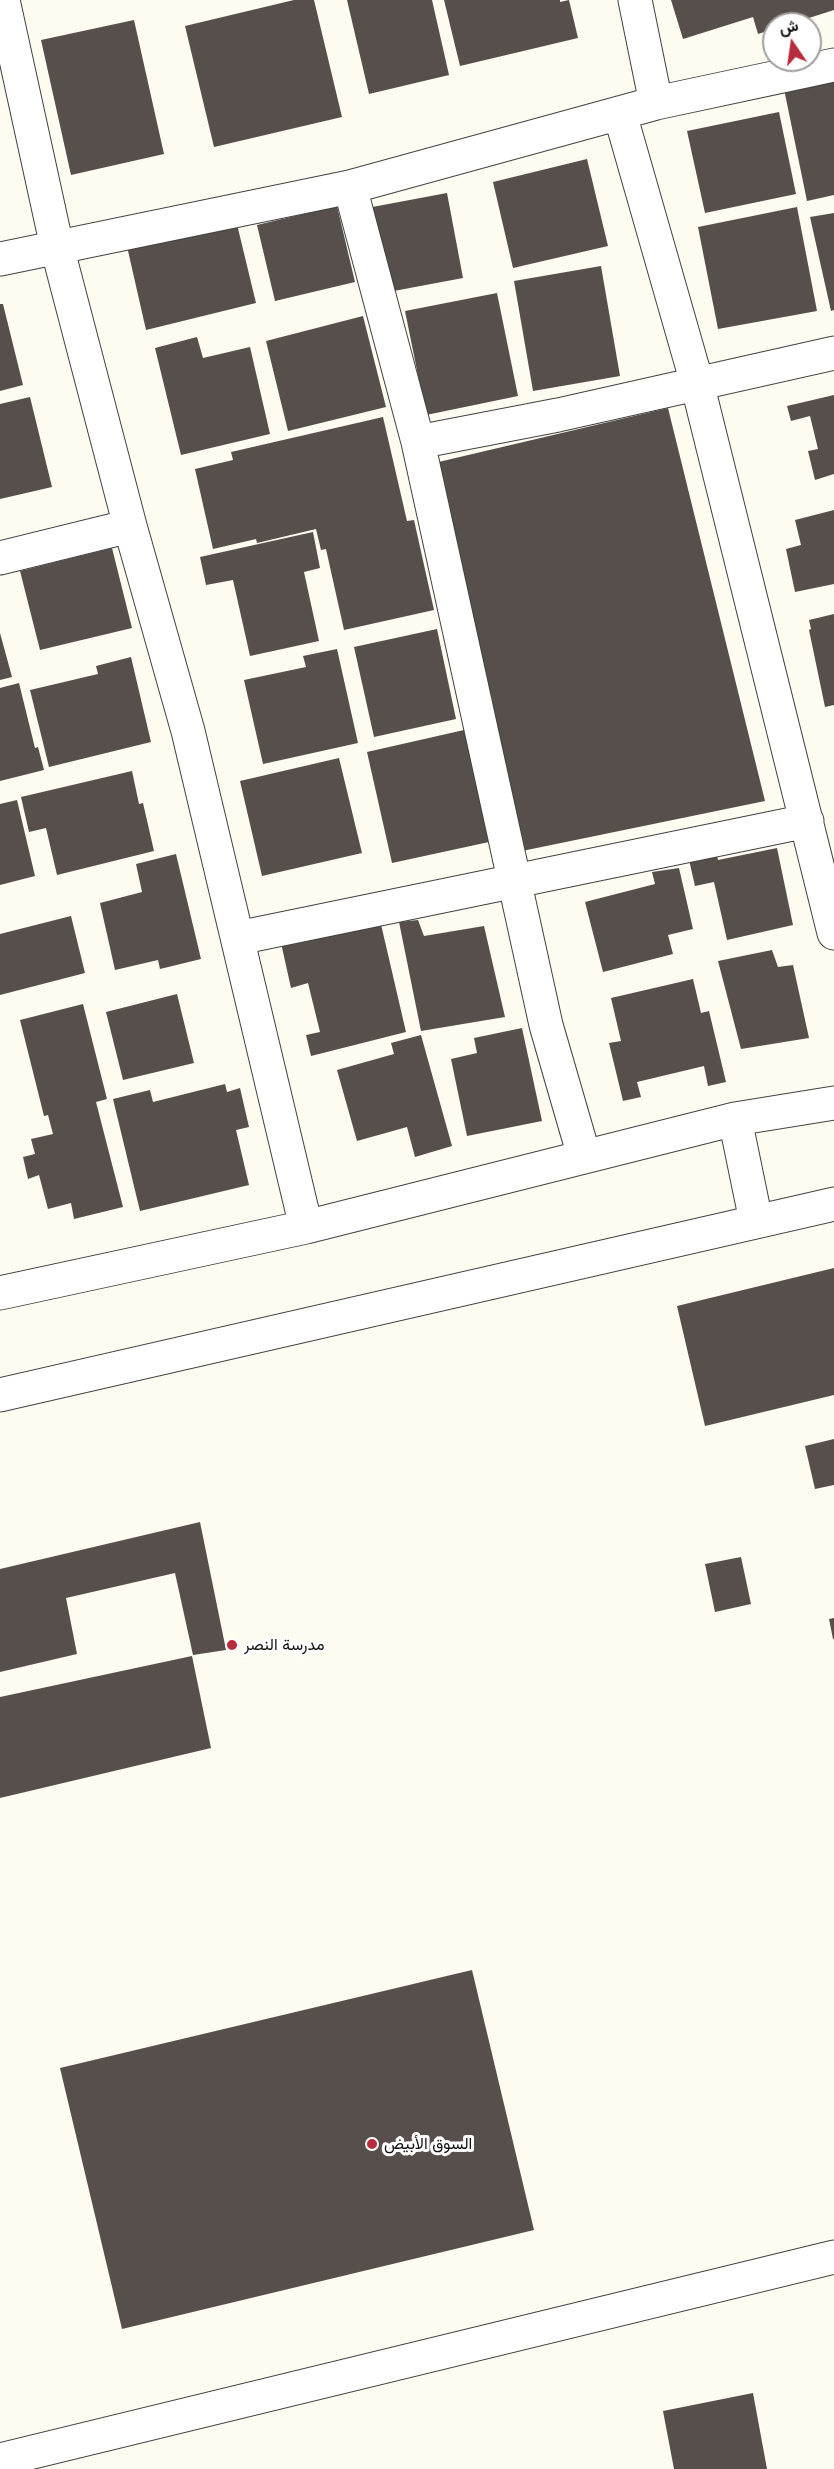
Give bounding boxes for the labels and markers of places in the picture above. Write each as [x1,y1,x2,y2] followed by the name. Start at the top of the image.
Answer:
[244,1635,324,1655] place label: مدرسة النصر
[225,1638,239,1652] marker: مدرسة النصر
[384,2134,472,2154] place label: السوق الأبيض
[365,2137,379,2151] marker: السوق الأبيض

